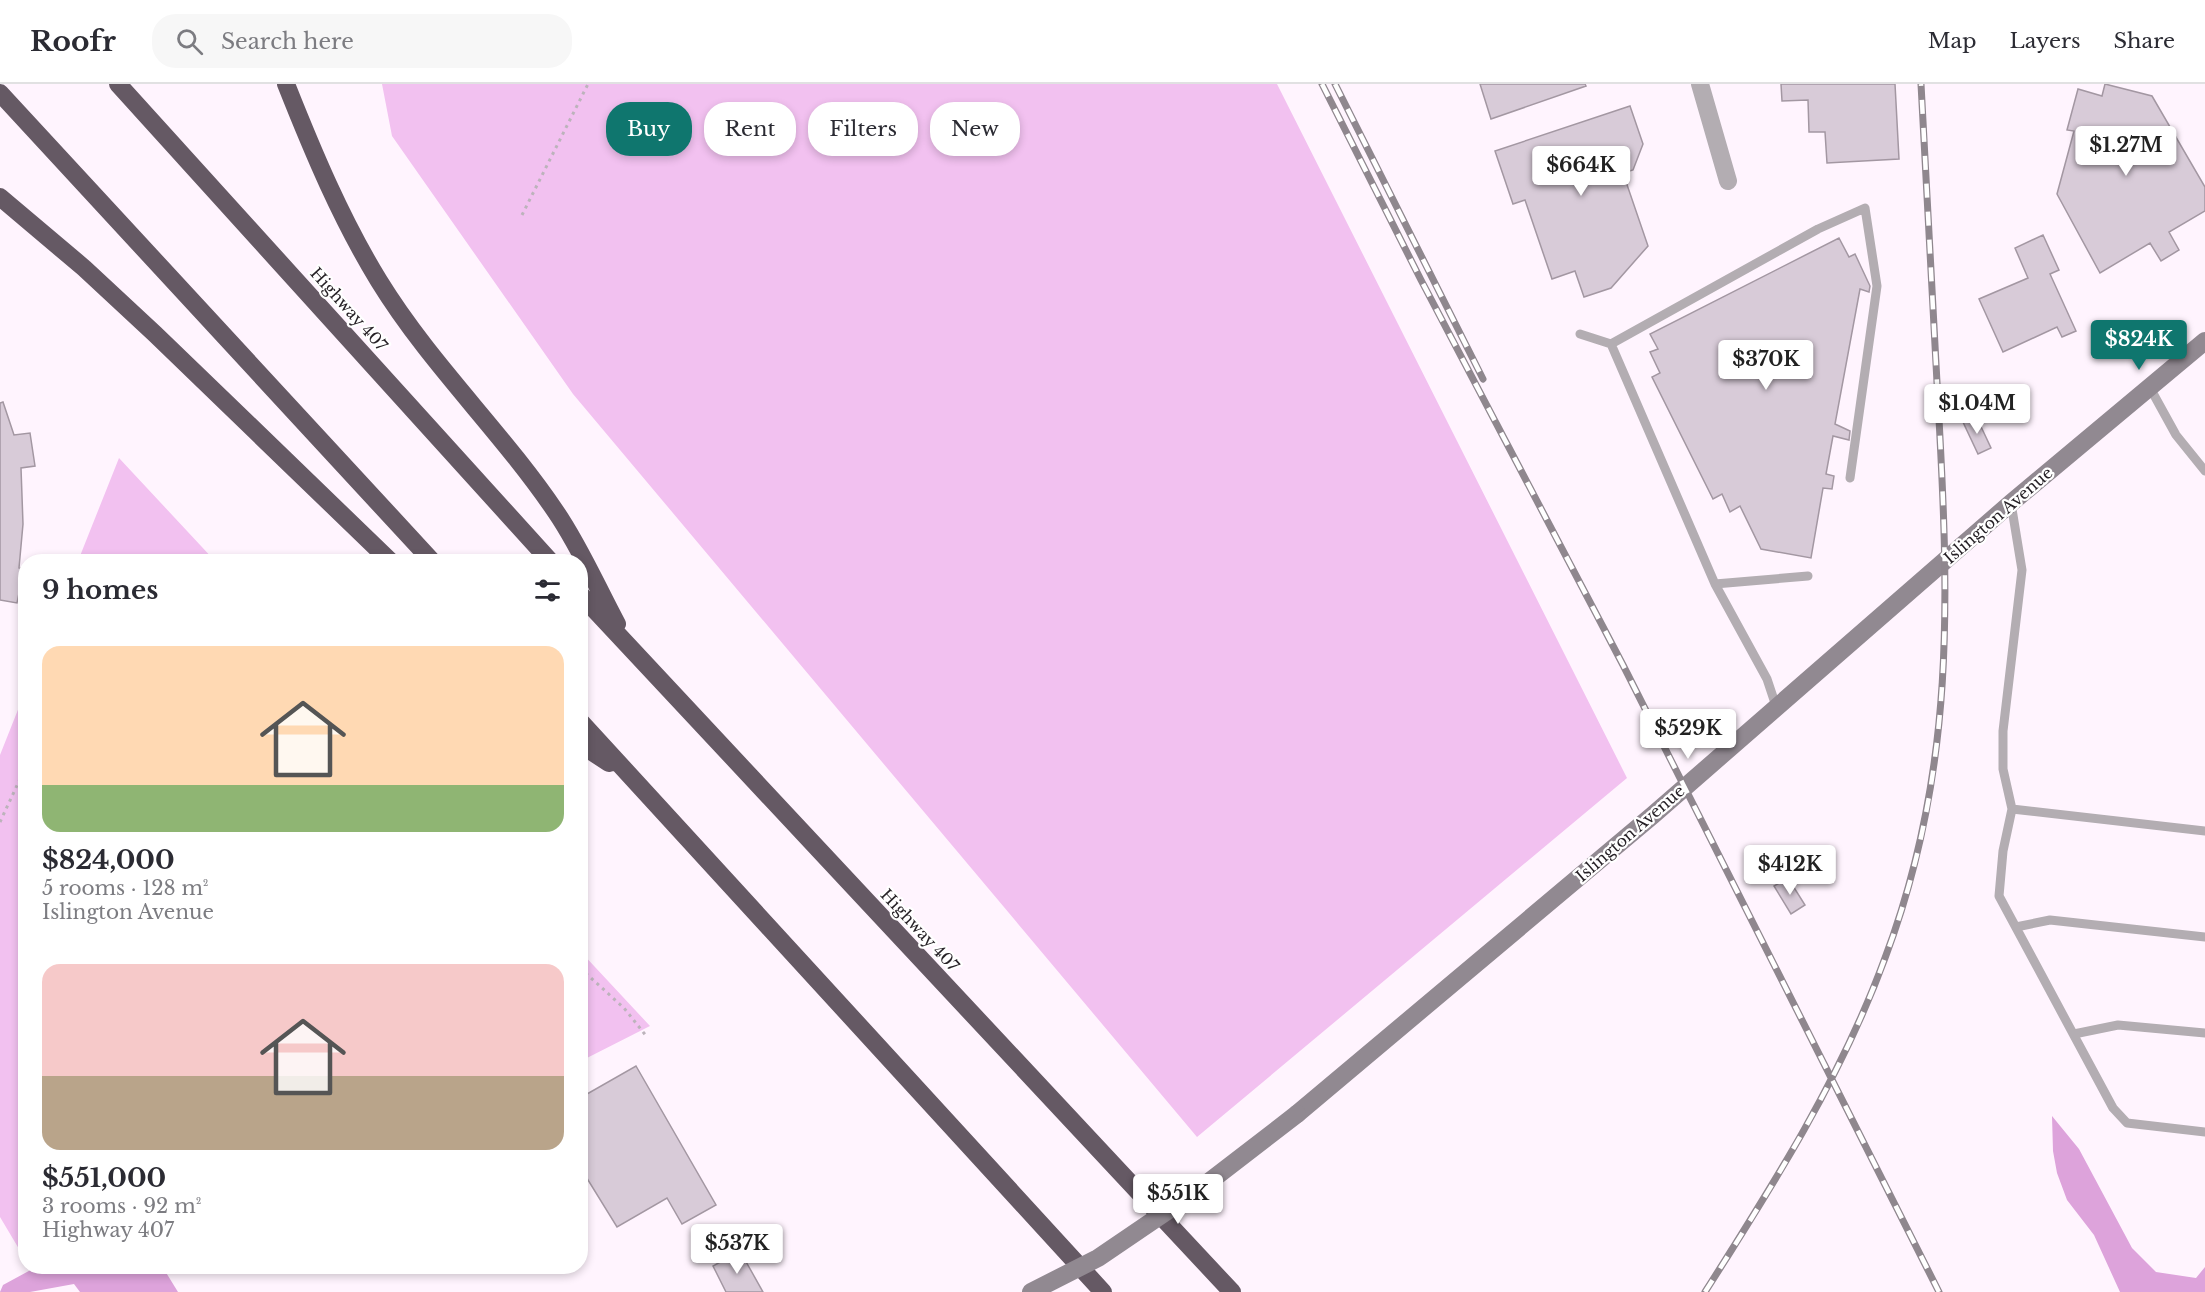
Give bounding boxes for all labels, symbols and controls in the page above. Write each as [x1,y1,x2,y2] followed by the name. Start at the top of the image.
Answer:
[152,14,572,68] search box
[30,24,116,59] text: Roofr
[173,25,206,58] icon: search
[221,28,354,55] text: Search here
[1928,28,1977,54] text: Map
[2010,28,2081,54] text: Layers
[2114,28,2175,54] text: Share
[606,102,692,156] chip: Buy
[704,102,796,156] chip: Rent
[808,102,918,156] chip: Filters
[930,102,1020,156] chip: New
[2077,126,2175,177] pin: $1.27M
[2089,133,2163,157] text: $1.27M
[1539,146,1623,197] pin: $664K
[1546,153,1616,177] text: $664K
[306,263,392,356] street label: Highway 407
[2097,320,2181,371] pin: $824K
[2105,327,2173,351] text: $824K
[1724,340,1808,391] pin: $370K
[1732,347,1800,371] text: $370K
[1928,384,2026,435] pin: $1.04M
[1938,391,2016,415] text: $1.04M
[1940,462,2056,568] street label: Islington Avenue
[42,574,158,606] text: 9 homes
[531,574,564,607] icon: filters
[249,685,357,793] icon: home
[1646,709,1730,760] pin: $529K
[1654,716,1722,740] text: $529K
[1572,780,1688,886] street label: Islington Avenue
[42,844,175,876] text: $824,000
[1748,845,1832,896] pin: $412K
[1758,852,1822,876] text: $412K
[42,876,209,900] text: 5 rooms · 128 m²
[877,885,964,976] street label: Highway 407
[42,900,214,924] text: Islington Avenue
[249,1003,357,1111] icon: home
[42,1162,166,1194] text: $551,000
[1136,1174,1220,1225] pin: $551K
[1147,1181,1209,1205] text: $551K
[42,1194,201,1218] text: 3 rooms · 92 m²
[42,1218,174,1242] text: Highway 407
[695,1224,779,1275] pin: $537K
[705,1231,769,1255] text: $537K

